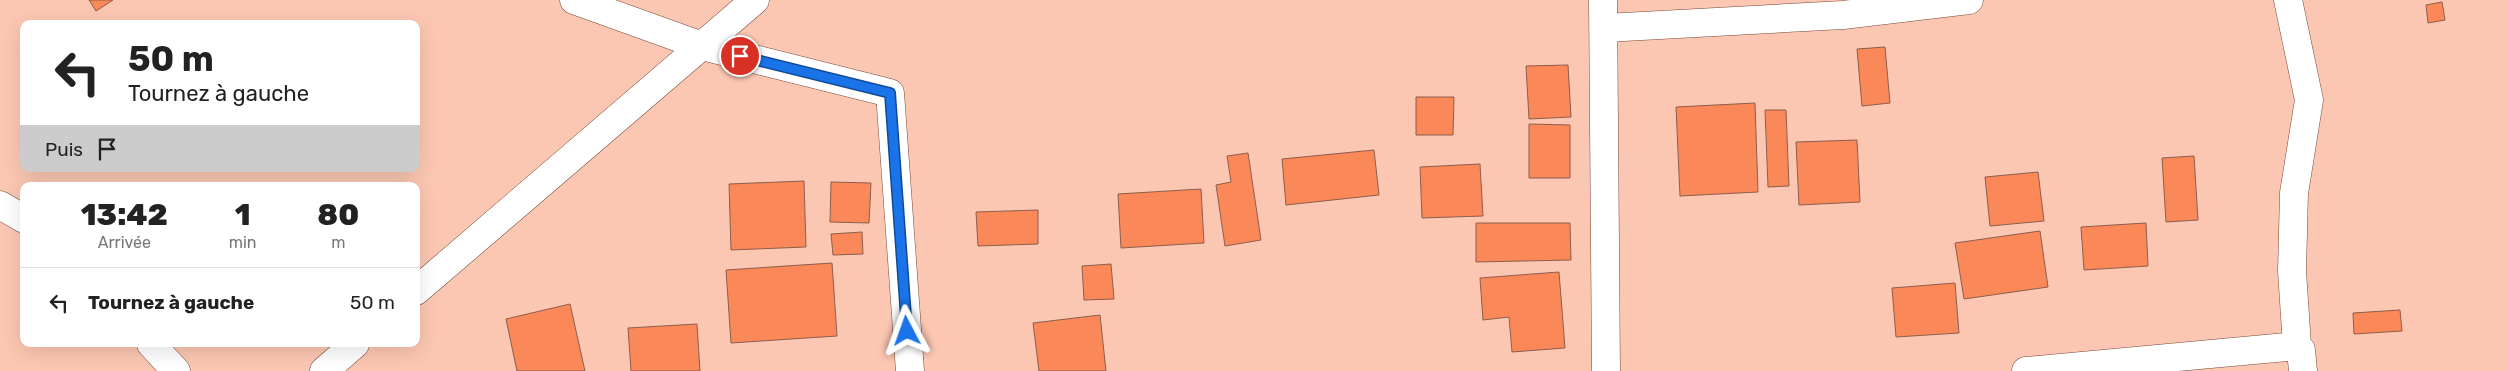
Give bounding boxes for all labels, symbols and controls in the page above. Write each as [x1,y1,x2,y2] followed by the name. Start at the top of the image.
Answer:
[719,35,761,77] pin
[128,38,214,80] text: 50 m
[45,40,110,105] icon: left
[726,42,754,70] icon: arrive
[128,80,309,107] text: Tournez à gauche
[93,135,121,163] icon: arrive
[45,138,83,161] text: Puis
[81,197,168,233] text: 13:42
[235,197,251,233] text: 1
[317,197,359,233] text: 80
[98,233,151,252] text: Arrivée
[229,233,257,252] text: min
[331,233,345,252] text: m
[45,289,73,317] icon: left
[88,291,254,314] text: Tournez à gauche
[350,291,395,314] text: 50 m
[880,304,932,356] position arrow

